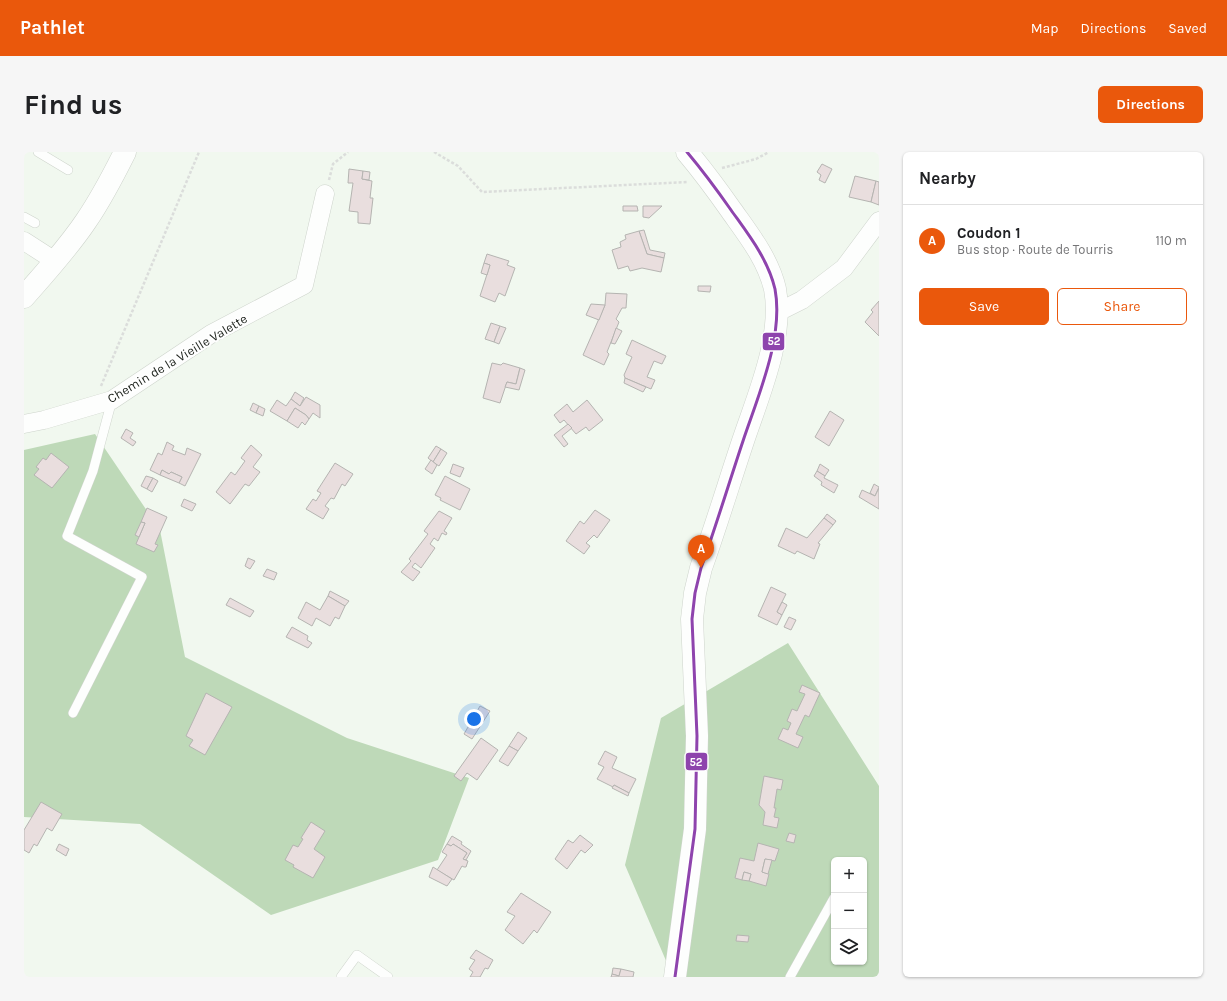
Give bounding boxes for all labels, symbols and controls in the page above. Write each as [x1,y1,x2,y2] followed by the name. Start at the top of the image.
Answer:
[20,17,85,39] text: Pathlet
[1031,20,1059,37] text: Map
[1081,20,1146,37] text: Directions
[1168,20,1207,37] text: Saved
[1098,86,1203,123] button: Directions
[24,88,123,121] text: Find us
[919,168,976,188] text: Nearby
[957,224,1021,242] text: Coudon 1
[928,233,936,248] text: A
[1155,233,1187,248] text: 110 m
[957,242,1113,257] text: Bus stop · Route de Tourris
[919,288,1049,325] button: Save
[1057,288,1187,325] button: Share
[105,311,250,406] street label: Chemin de la Vieille Valette
[762,332,785,351] line badge: 52
[767,335,781,348] text: 52
[688,535,714,568] pin: A
[464,709,484,729] your location
[685,752,708,771] line badge: 52
[689,756,703,769] text: 52
[831,857,867,965] map controls
[831,857,867,893] button: +
[831,893,867,929] button: −
[831,929,867,965] button: layers

